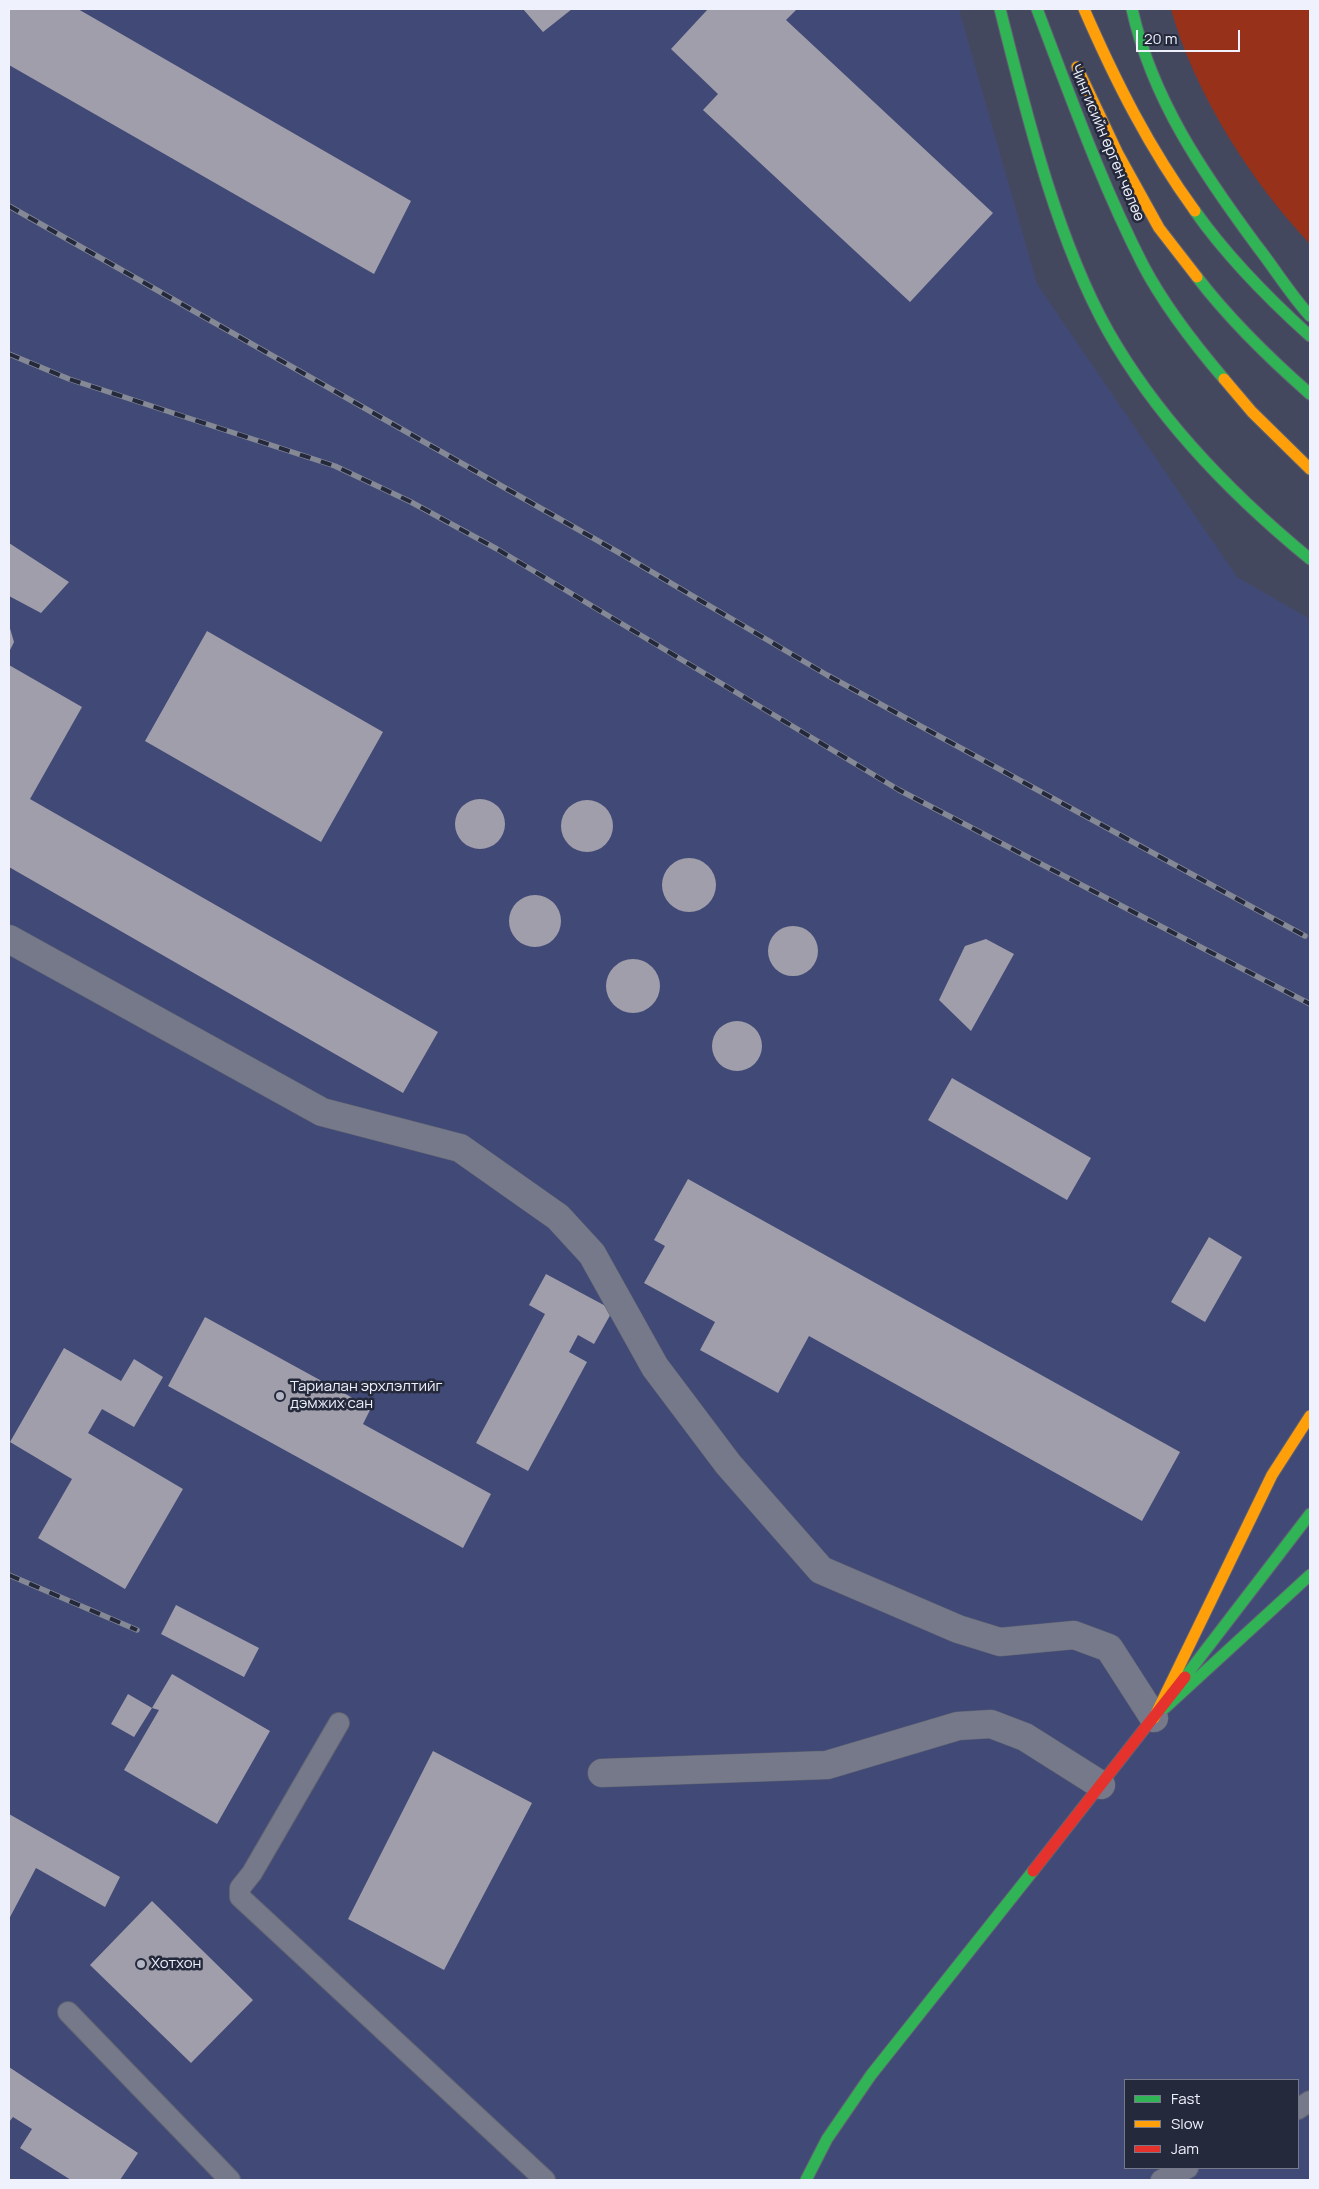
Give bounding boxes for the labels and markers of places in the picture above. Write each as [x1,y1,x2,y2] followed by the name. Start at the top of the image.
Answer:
[290,1378,443,1413] place label: Тариалан эрхлэлтийг дэмжих сан
[274,1390,286,1402] marker: Тариалан эрхлэлтийг дэмжих сан
[151,1955,201,1973] place label: Хотхон
[135,1958,147,1970] marker: Хотхон

